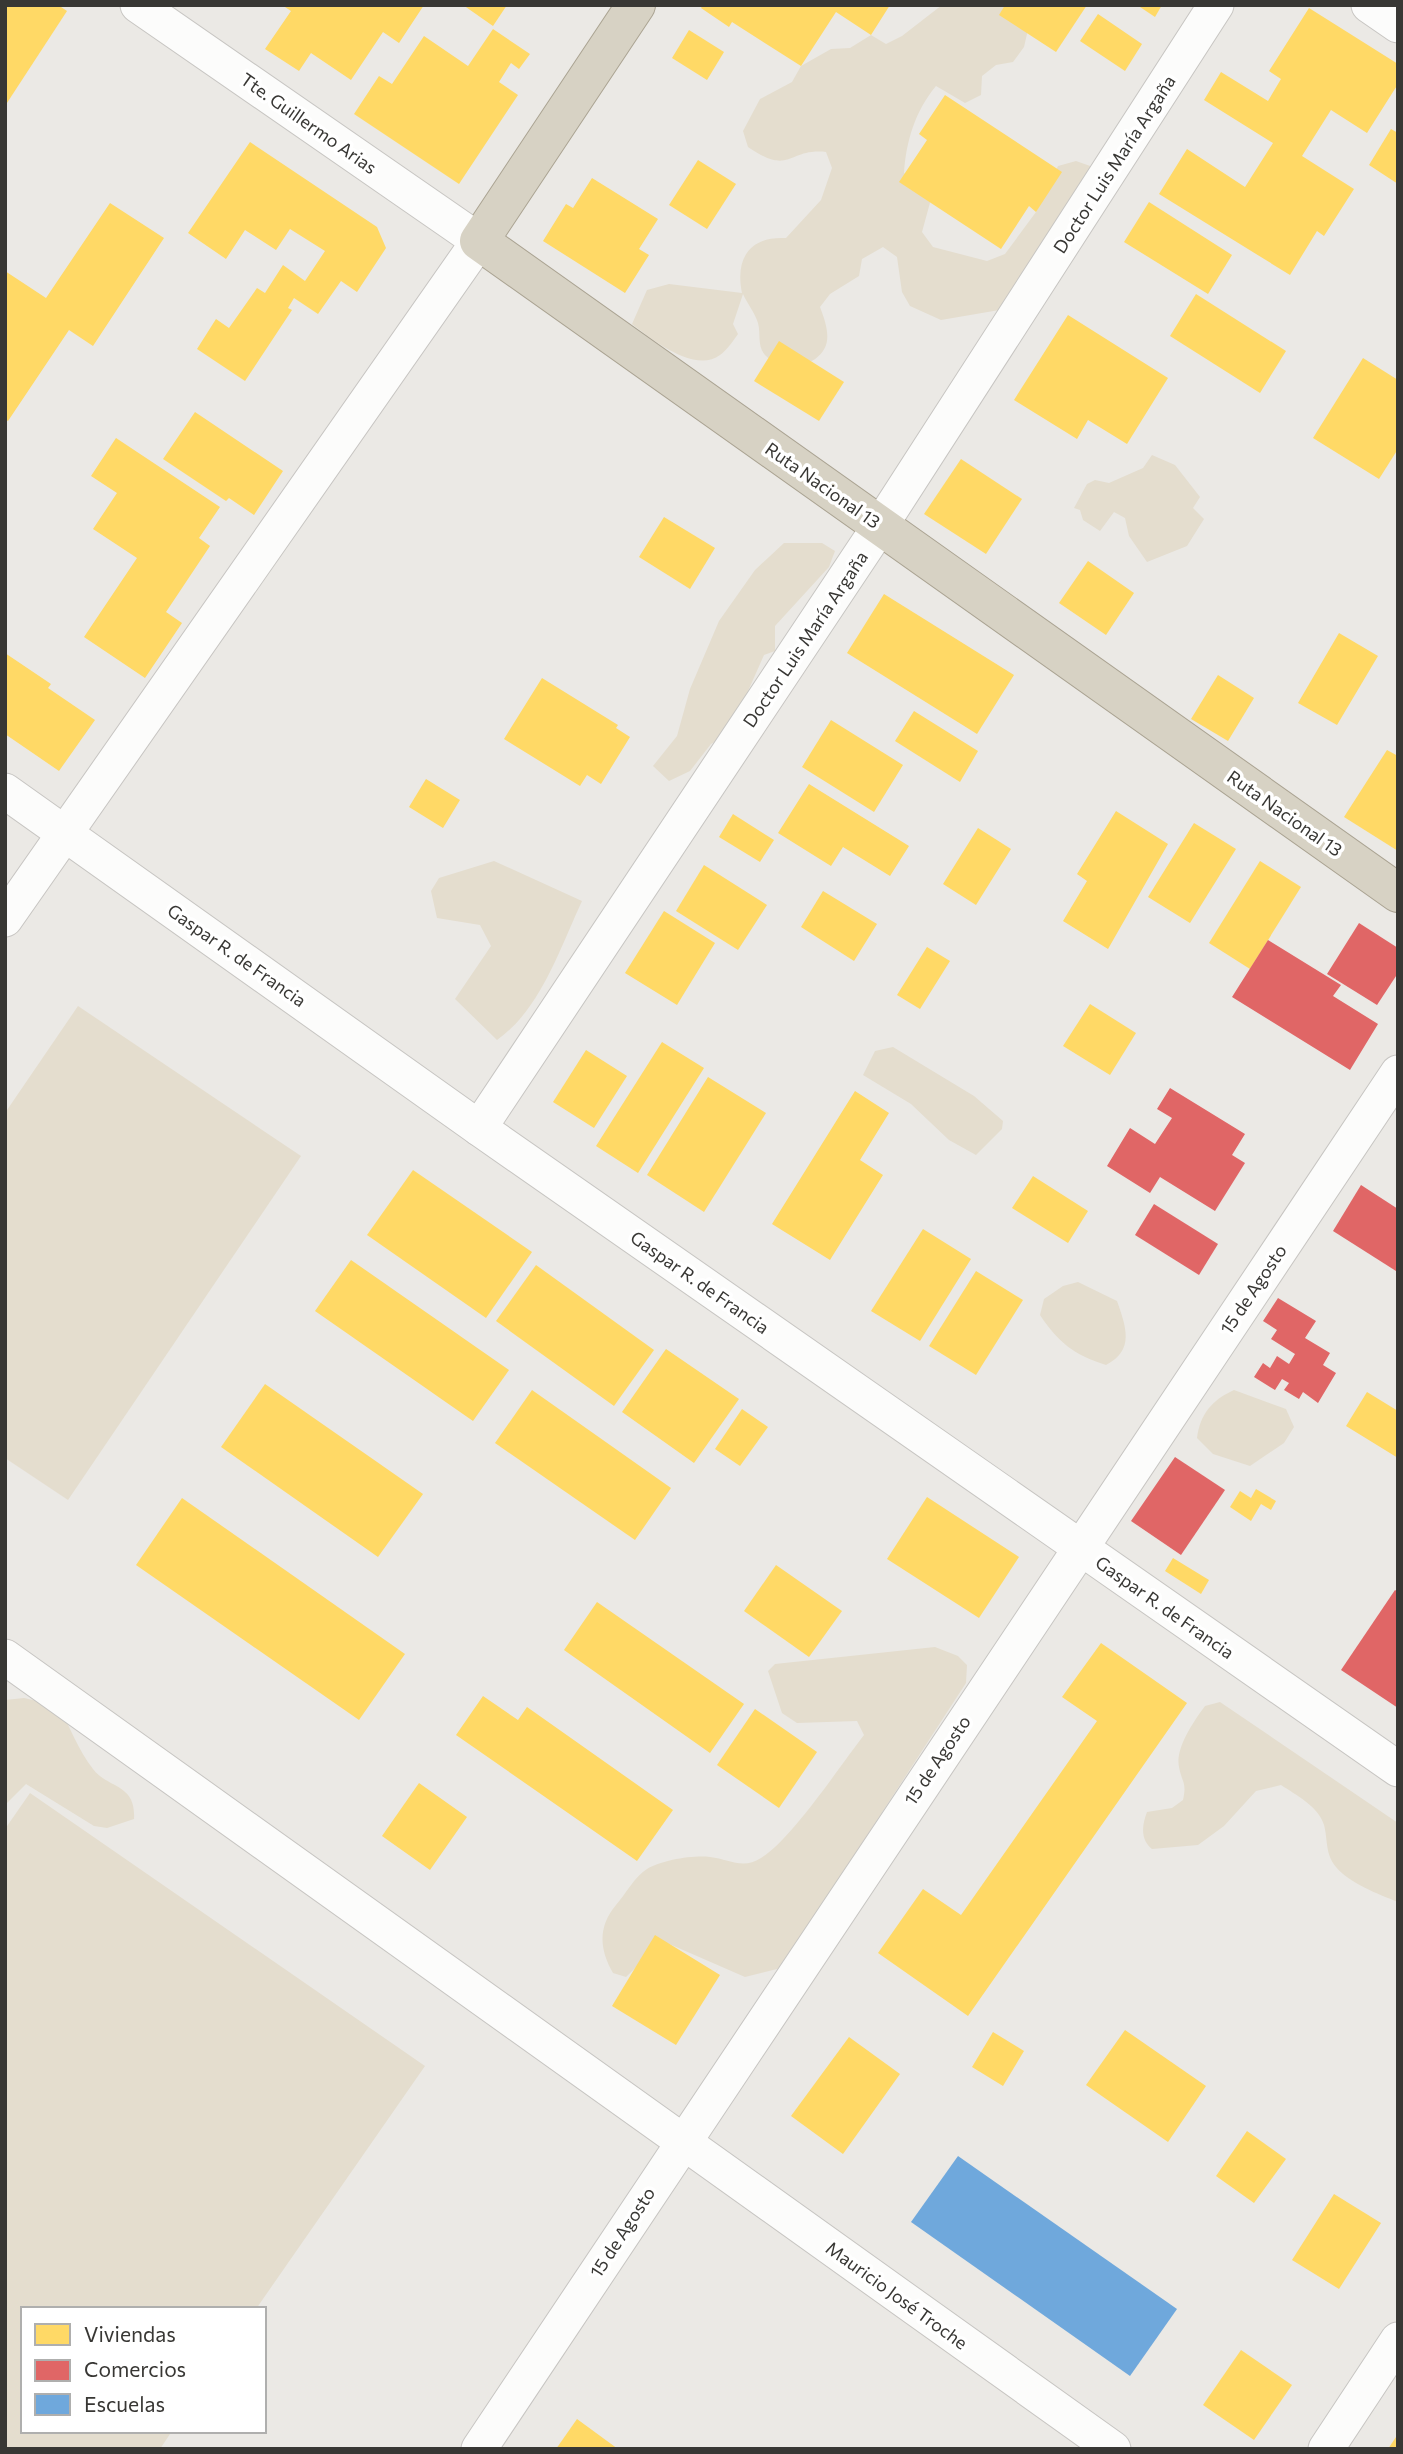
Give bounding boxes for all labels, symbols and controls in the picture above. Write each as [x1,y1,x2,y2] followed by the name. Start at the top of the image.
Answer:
[237,68,381,178] street label: Tte. Guillermo Arias
[1048,71,1180,257] street label: Doctor Luis María Argaña
[761,437,885,533] street label: Ruta Nacional 13
[738,547,872,731] street label: Doctor Luis María Argaña
[1223,765,1347,861] street label: Ruta Nacional 13
[163,899,311,1011] street label: Gaspar R. de Francia
[626,1226,774,1338] street label: Gaspar R. de Francia
[1215,1240,1291,1338] street label: 15 de Agosto
[1091,1551,1239,1663] street label: Gaspar R. de Francia
[899,1711,975,1809] street label: 15 de Agosto
[585,2183,659,2281] street label: 15 de Agosto
[822,2236,972,2354] street label: Mauricio José Troche
[21,2307,266,2433] legend
[84,2321,176,2346] text: Viviendas
[84,2356,186,2381] text: Comercios
[84,2391,165,2416] text: Escuelas

